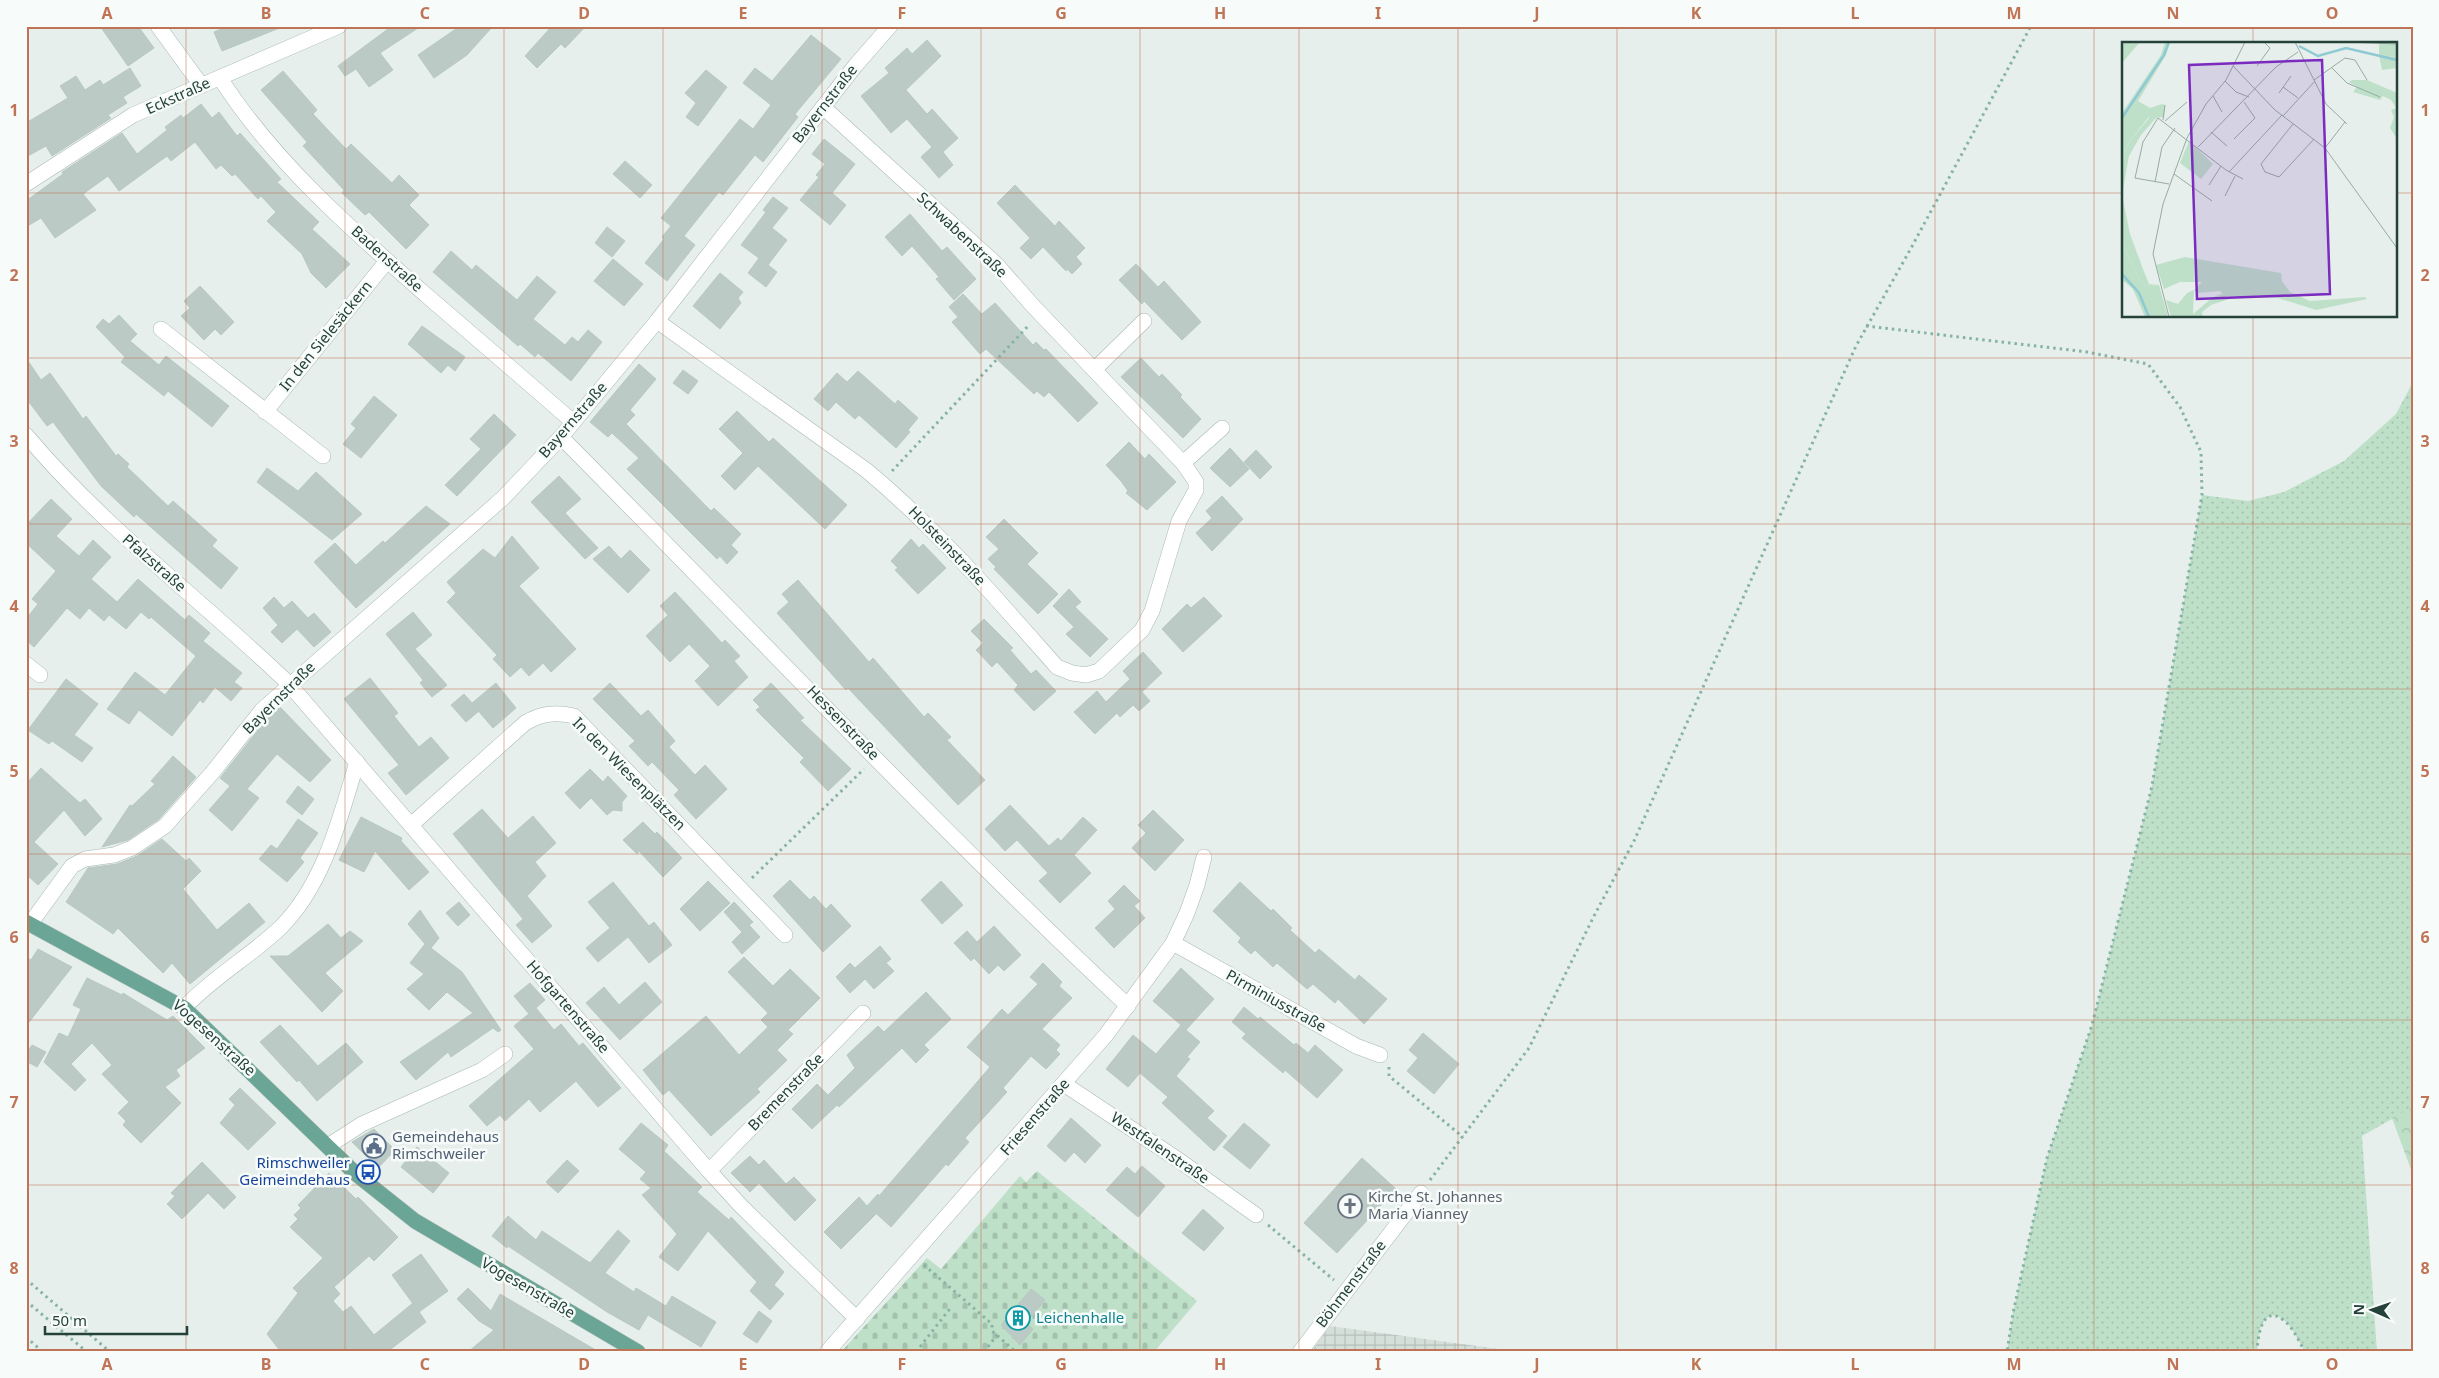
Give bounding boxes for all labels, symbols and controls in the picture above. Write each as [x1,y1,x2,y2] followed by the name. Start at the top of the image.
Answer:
[101,2,113,24] text: A
[261,2,271,24] text: B
[420,2,430,24] text: C
[578,2,590,24] text: D
[739,2,748,24] text: E
[898,2,906,24] text: F
[1055,2,1067,24] text: G
[1214,2,1226,24] text: H
[1375,2,1381,24] text: I
[1532,2,1540,24] text: J
[1691,2,1702,24] text: K
[1851,2,1860,24] text: L
[2006,2,2022,24] text: M
[2166,2,2180,24] text: N
[2326,2,2338,24] text: O
[2122,42,2396,318] inset map
[787,60,861,147] street label: Bayernstraße
[142,72,213,118] street label: Eckstraße
[9,99,19,121] text: 1
[2420,99,2430,121] text: 1
[913,187,1012,281] street label: Schwabenstraße
[348,221,428,296] street label: Badenstraße
[9,264,19,286] text: 2
[2420,264,2430,286] text: 2
[274,276,376,395] street label: In den Sielesäckern
[534,377,611,462] street label: Bayernstraße
[9,430,19,452] text: 3
[2420,430,2430,452] text: 3
[905,501,991,589] street label: Holsteinstraße
[119,529,191,596] street label: Pfalzstraße
[9,595,19,617] text: 4
[2420,595,2430,617] text: 4
[238,657,319,738] street label: Bayernstraße
[803,681,884,764] street label: Hessenstraße
[569,712,691,834] street label: In den Wiesenplätzen
[9,760,19,782] text: 5
[2420,760,2430,782] text: 5
[9,926,19,948] text: 6
[2420,926,2430,948] text: 6
[523,956,615,1057] street label: Hofgartenstraße
[1223,964,1330,1036] street label: Pirminiusstraße
[169,995,260,1080] street label: Vogesenstraße
[743,1048,827,1134] street label: Bremenstraße
[995,1074,1073,1159] street label: Friesenstraße
[9,1091,19,1113] text: 7
[2420,1091,2430,1113] text: 7
[1107,1107,1214,1188] street label: Westfalenstraße
[392,1126,499,1163] place label: Gemeindehaus Rimschweiler
[361,1133,387,1159] public building icon: Gemeindehaus Rimschweiler
[239,1152,350,1189] place label: Rimschweiler Geimeindehaus
[355,1159,381,1185] bus stop icon: Rimschweiler Geimeindehaus
[1368,1186,1503,1223] place label: Kirche St. Johannes Maria Vianney
[1337,1193,1363,1219] church icon: Kirche St. Johannes Maria Vianney
[1311,1236,1390,1331] street label: Böhmenstraße
[478,1252,579,1322] street label: Vogesenstraße
[9,1257,19,1279] text: 8
[2420,1257,2430,1279] text: 8
[2346,1286,2396,1336] north arrow
[45,1303,188,1335] scale bar
[2349,1304,2368,1316] text: N
[1005,1305,1031,1331] building icon: Leichenhalle
[1036,1307,1124,1327] place label: Leichenhalle
[52,1310,87,1330] text: 50 m
[101,1353,113,1375] text: A
[261,1353,271,1375] text: B
[420,1353,430,1375] text: C
[578,1353,590,1375] text: D
[739,1353,748,1375] text: E
[898,1353,906,1375] text: F
[1055,1353,1067,1375] text: G
[1214,1353,1226,1375] text: H
[1375,1353,1381,1375] text: I
[1532,1353,1540,1375] text: J
[1691,1353,1702,1375] text: K
[1851,1353,1860,1375] text: L
[2006,1353,2022,1375] text: M
[2166,1353,2180,1375] text: N
[2326,1353,2338,1375] text: O

